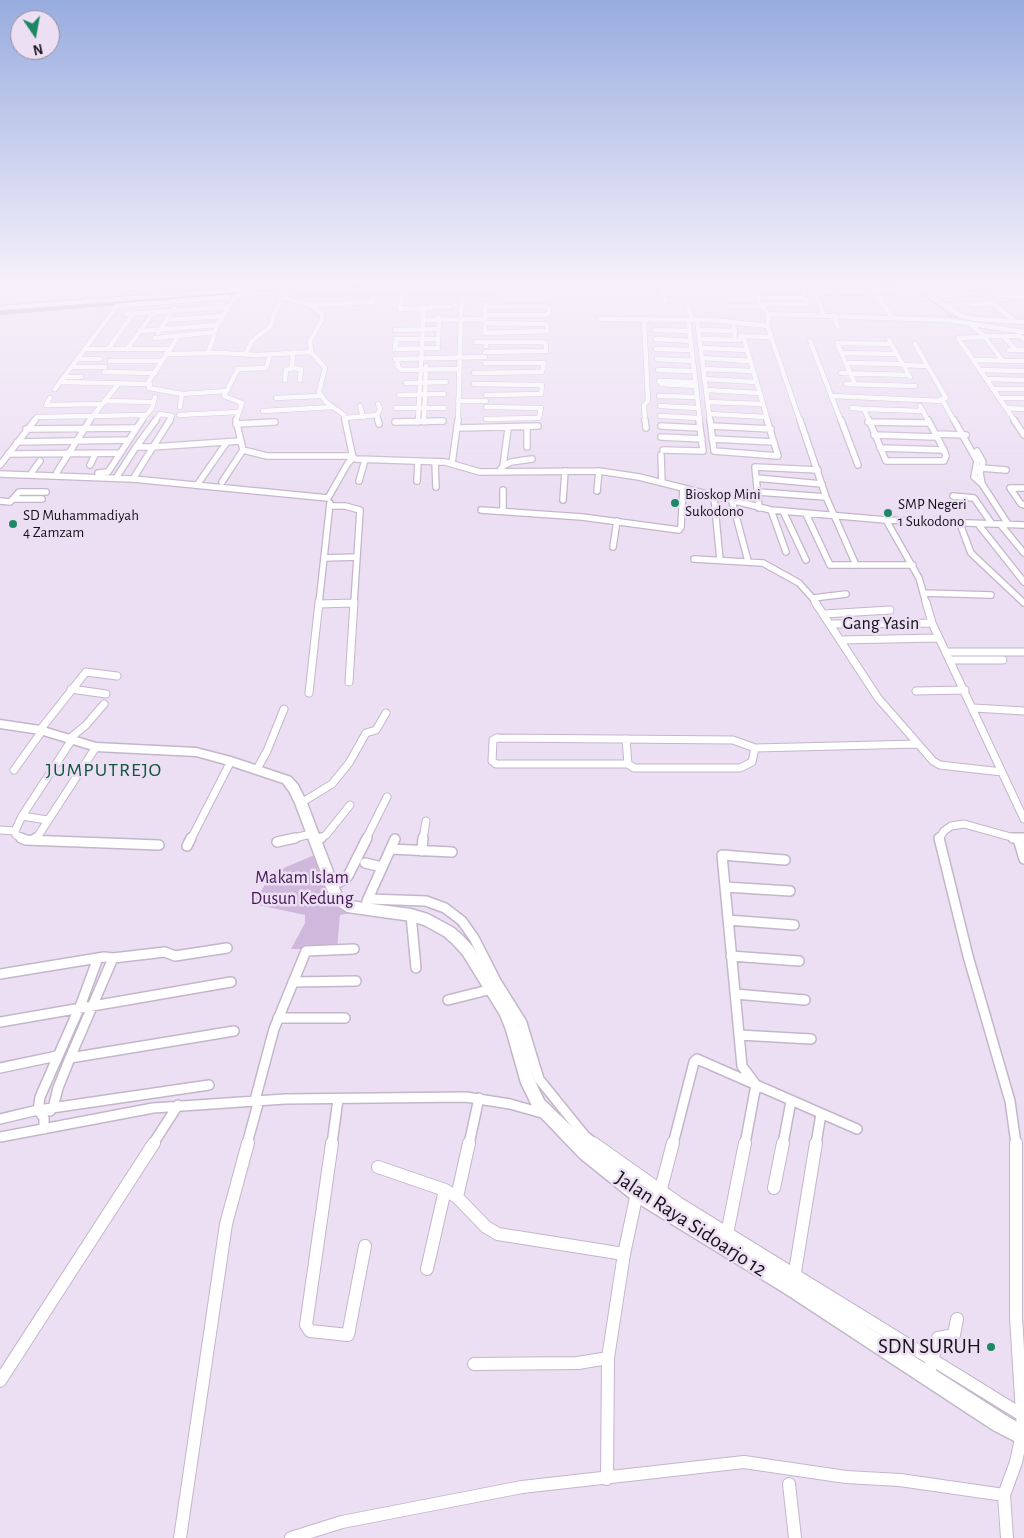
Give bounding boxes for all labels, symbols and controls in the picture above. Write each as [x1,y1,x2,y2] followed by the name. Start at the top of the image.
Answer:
[10,10,60,60] north arrow
[32,41,44,57] text: N
[685,485,761,520] place label: Bioskop Mini Sukodono
[898,495,967,530] place label: SMP Negeri 1 Sukodono
[669,497,681,509] marker: Bioskop Mini Sukodono
[23,506,139,541] place label: SD Muhammadiyah 4 Zamzam
[882,507,894,519] marker: SMP Negeri 1 Sukodono
[7,518,19,530] marker: SD Muhammadiyah 4 Zamzam
[843,613,919,635] street label: Gang Yasin
[44,758,164,782] district label: JUMPUTREJO
[251,867,353,910] park label: Makam Islam Dusun Kedung
[610,1166,772,1282] street label: Jalan Raya Sidoarjo 12
[878,1334,981,1360] place label: SDN SURUH
[985,1341,997,1353] marker: SDN SURUH

